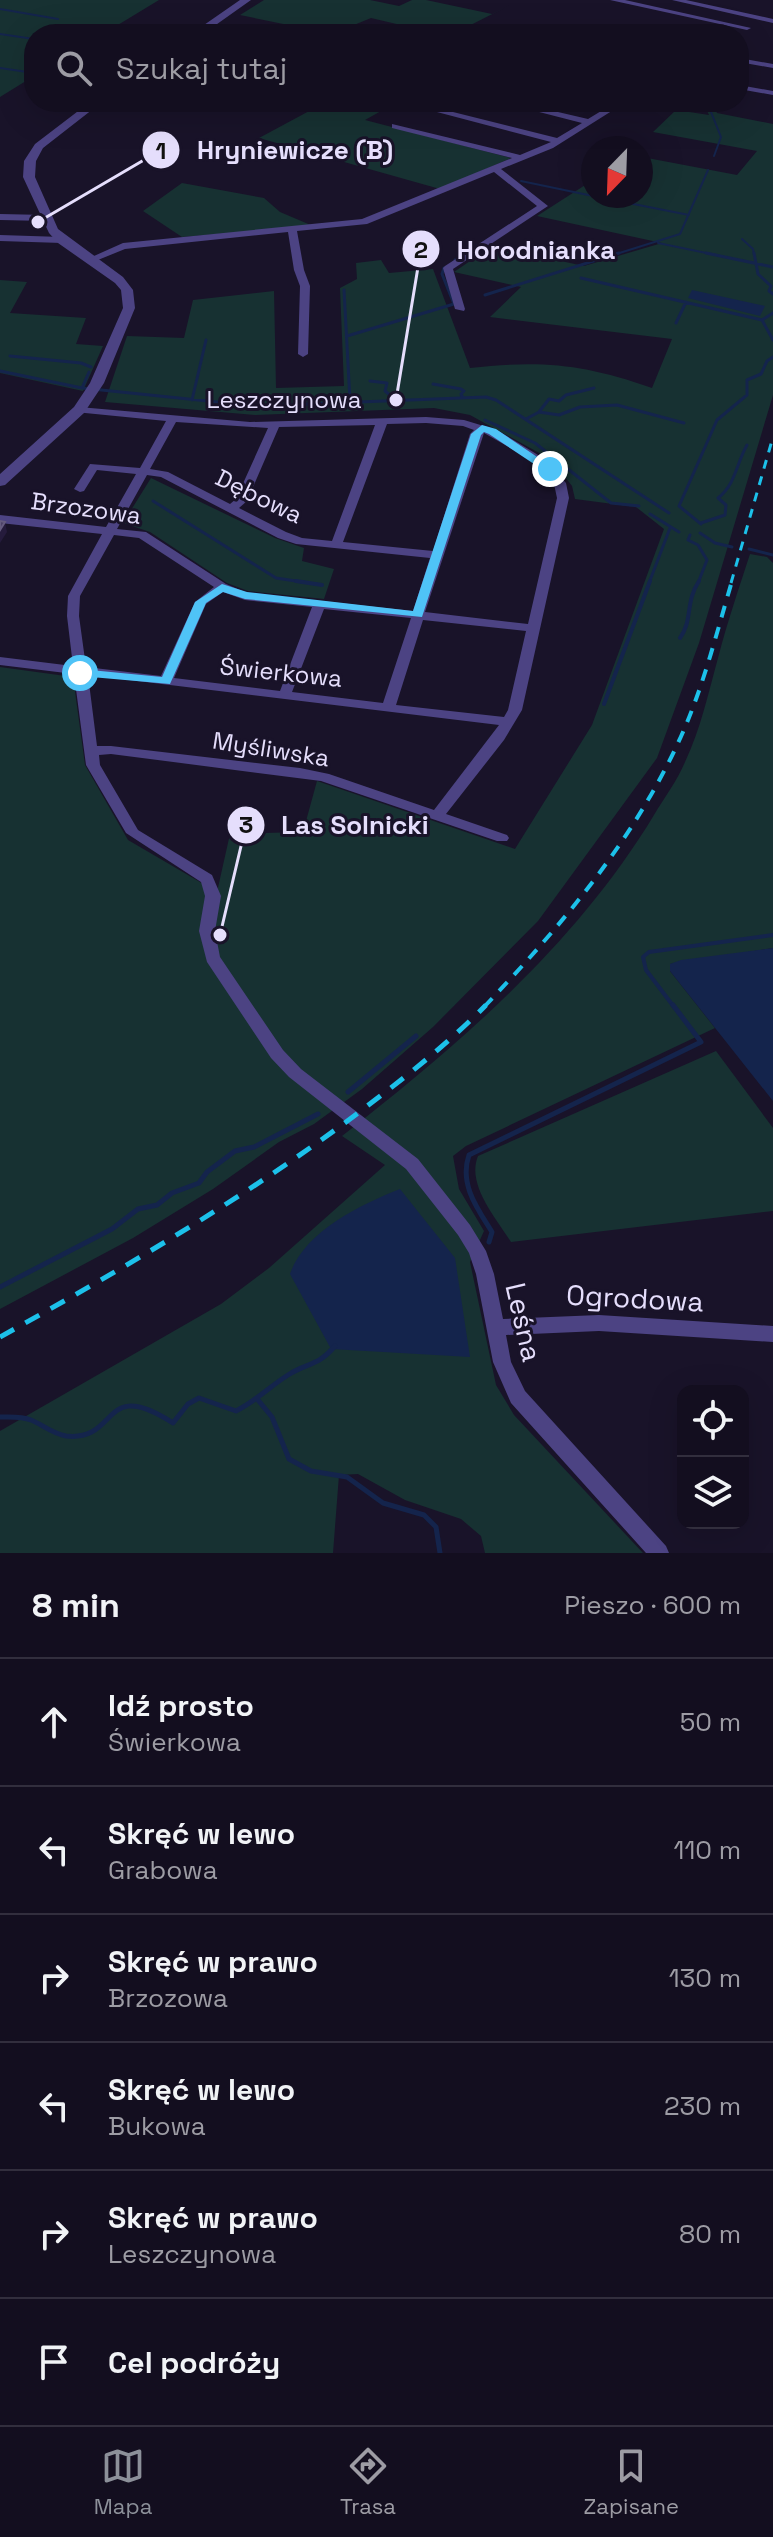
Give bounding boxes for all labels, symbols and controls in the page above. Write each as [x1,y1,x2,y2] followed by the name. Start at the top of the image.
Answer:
[24,24,749,112] search box
[52,46,96,90] icon: search
[116,49,287,88] text: Szukaj tutaj
[141,125,409,175] callout: Hryniewicze (B)
[197,133,393,167] text: Hryniewicze (B)
[156,135,166,166] text: 1
[581,136,653,208] north arrow
[401,224,631,274] callout: Horodnianka
[457,233,615,267] text: Horodnianka
[414,234,428,265] text: 2
[206,384,362,415] street label: Leszczynowa
[532,451,568,487] route end
[210,462,308,530] street label: Dębowa
[29,485,143,531] street label: Brzozowa
[218,650,344,694] street label: Świerkowa
[62,655,98,691] route start
[210,724,332,774] street label: Myśliwska
[226,800,445,850] callout: Las Solnicki
[281,808,429,842] text: Las Solnicki
[239,809,253,840] text: 3
[565,1276,705,1320] street label: Ogrodowa
[497,1279,551,1365] street label: Leśna
[677,1385,749,1529] map controls
[677,1385,749,1457] button: locate
[677,1457,749,1529] button: layers
[32,1584,120,1627] text: 8 min
[564,1588,741,1622] text: Pieszo · 600 m
[108,1686,254,1725] text: Idź prosto
[32,1700,76,1744] icon: ahead
[680,1705,741,1739] text: 50 m
[108,1725,241,1759] text: Świerkowa
[108,1814,295,1853] text: Skręć w lewo
[32,1828,76,1872] icon: left
[674,1833,741,1867] text: 110 m
[108,1853,218,1887] text: Grabowa
[108,1942,318,1981] text: Skręć w prawo
[32,1956,76,2000] icon: right
[669,1961,741,1995] text: 130 m
[108,1981,228,2015] text: Brzozowa
[108,2070,295,2109] text: Skręć w lewo
[32,2084,76,2128] icon: left
[664,2089,741,2123] text: 230 m
[108,2109,206,2143] text: Bukowa
[108,2198,318,2237] text: Skręć w prawo
[32,2212,76,2256] icon: right
[679,2217,741,2251] text: 80 m
[108,2237,276,2271] text: Leszczynowa
[32,2340,76,2384] icon: arrive
[108,2343,280,2382] text: Cel podróży
[94,2444,152,2520] tab: Mapa
[340,2444,396,2520] tab: Trasa
[584,2444,679,2520] tab: Zapisane

